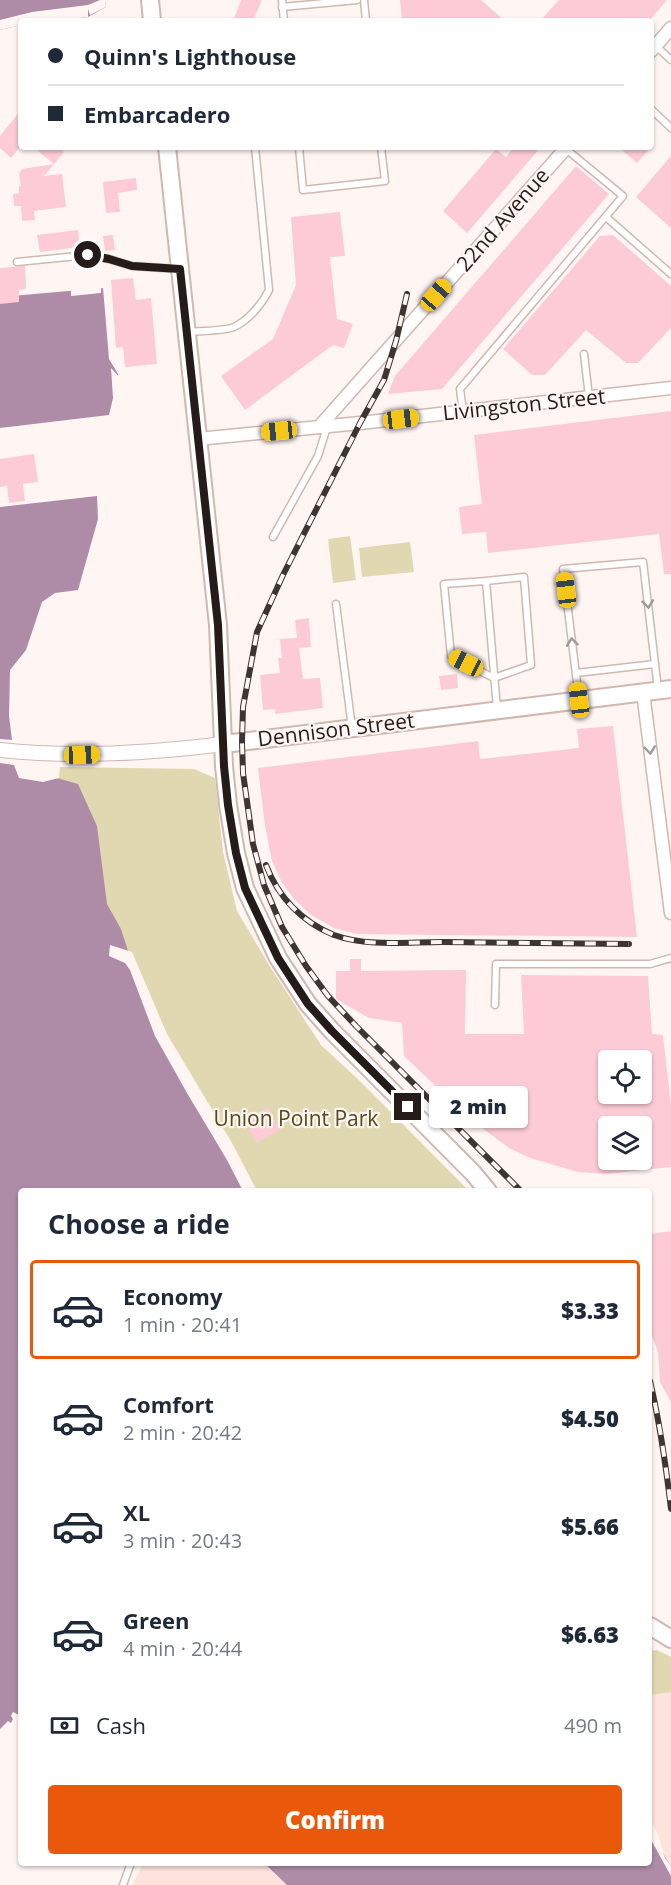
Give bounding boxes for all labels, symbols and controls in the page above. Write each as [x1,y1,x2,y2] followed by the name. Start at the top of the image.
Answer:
[84,41,296,71] text: Quinn's Lighthouse
[84,99,230,129] text: Embarcadero
[450,162,555,277] street label: 22nd Avenue
[74,241,101,268] route start
[417,276,455,314] car
[441,382,607,426] street label: Livingston Street
[382,408,420,430] car
[260,420,298,442] car
[555,571,577,609] car
[641,599,654,608] one-way arrow
[566,637,579,647] one-way arrow
[446,647,486,679] car
[568,681,590,719] car
[256,706,416,753] street label: Dennison Street
[64,745,100,765] car
[644,746,656,755] one-way arrow
[598,1050,652,1170] map controls
[598,1050,652,1104] button: locate
[429,1086,528,1128] callout: 2 min
[394,1093,421,1120] route end
[450,1093,507,1120] text: 2 min
[214,1104,378,1132] park label: Union Point Park
[598,1116,652,1170] button: layers
[48,1205,230,1242] text: Choose a ride
[123,1281,222,1311] text: Economy
[51,1283,105,1337] icon: car
[561,1295,619,1325] text: $3.33
[123,1311,242,1338] text: 1 min · 20:41
[123,1389,214,1419] text: Comfort
[51,1391,105,1445] icon: car
[561,1403,619,1433] text: $4.50
[123,1419,242,1446] text: 2 min · 20:42
[123,1497,150,1527] text: XL
[51,1499,105,1553] icon: car
[561,1511,619,1541] text: $5.66
[123,1527,242,1554] text: 3 min · 20:43
[123,1605,189,1635] text: Green
[51,1607,105,1661] icon: car
[561,1619,619,1649] text: $6.63
[123,1635,242,1662] text: 4 min · 20:44
[48,1709,81,1742] icon: cash
[96,1710,146,1740] text: Cash
[564,1712,622,1739] text: 490 m
[48,1785,622,1854] button: Confirm

